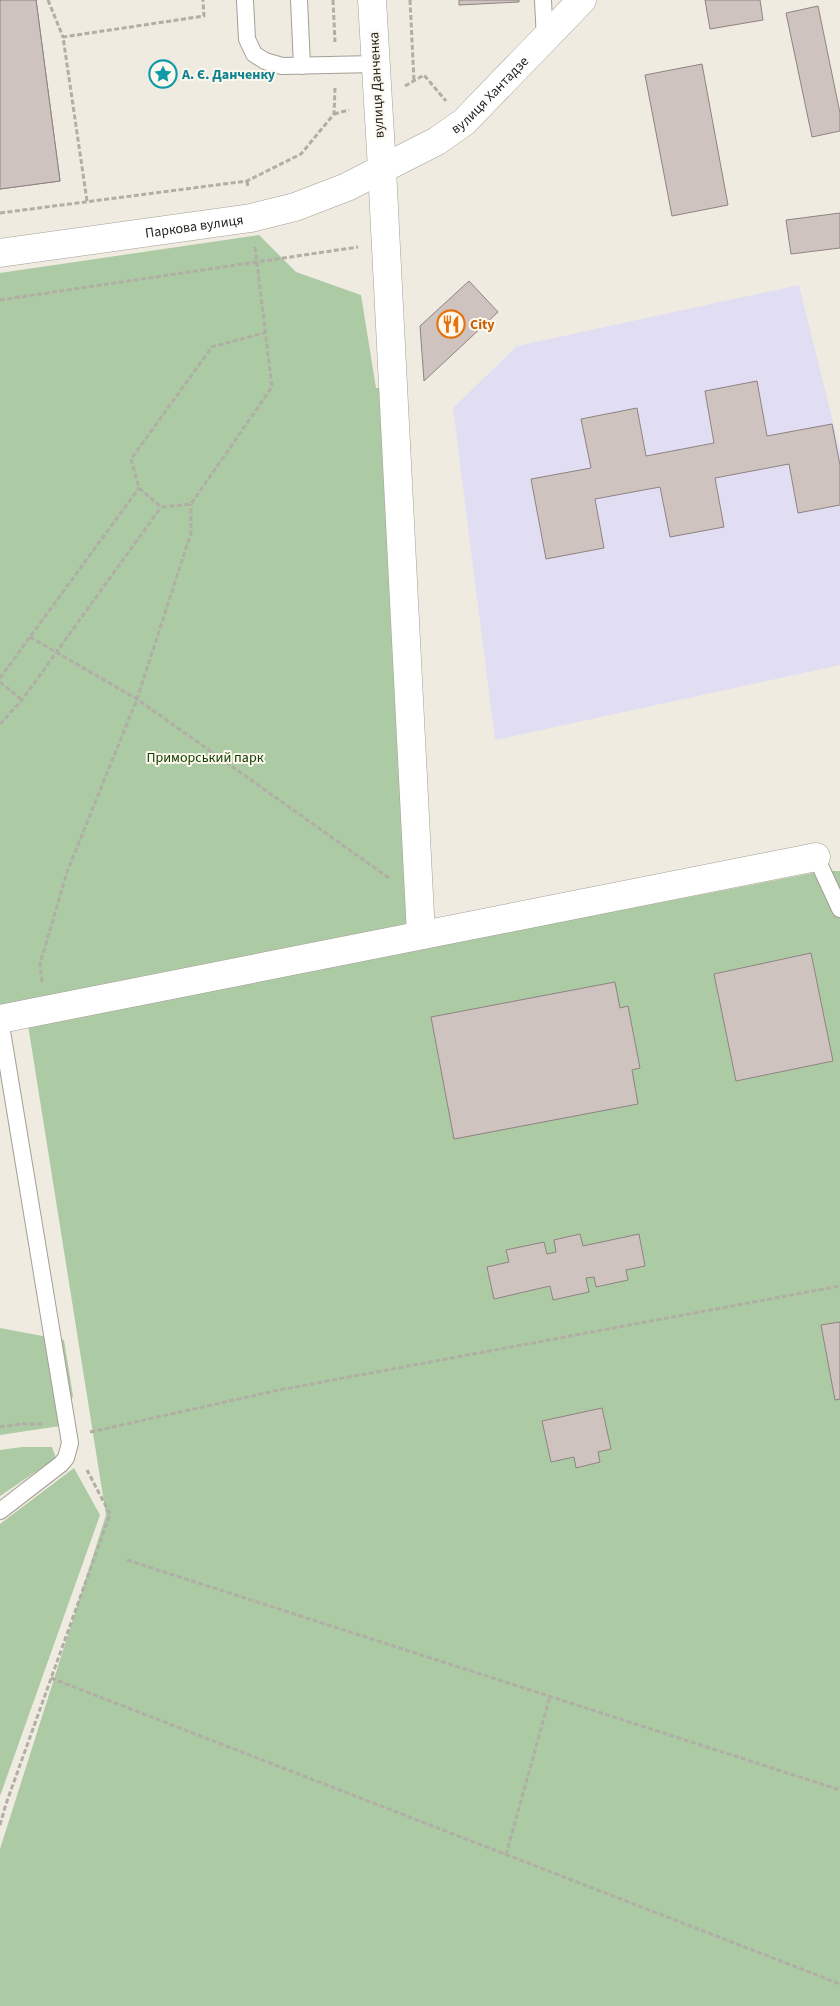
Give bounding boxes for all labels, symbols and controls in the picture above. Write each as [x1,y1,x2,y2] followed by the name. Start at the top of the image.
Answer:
[364,31,390,139] street label: вулиця Данченка
[447,52,534,139] street label: вулиця Хантадзе
[148,59,178,89] place icon: А. Є. Данченку
[181,65,276,85] place label: А. Є. Данченку
[144,210,245,244] street label: Паркова вулиця
[436,309,466,339] restaurant icon: City
[470,315,495,335] place label: City
[146,748,264,768] park label: Приморський парк

